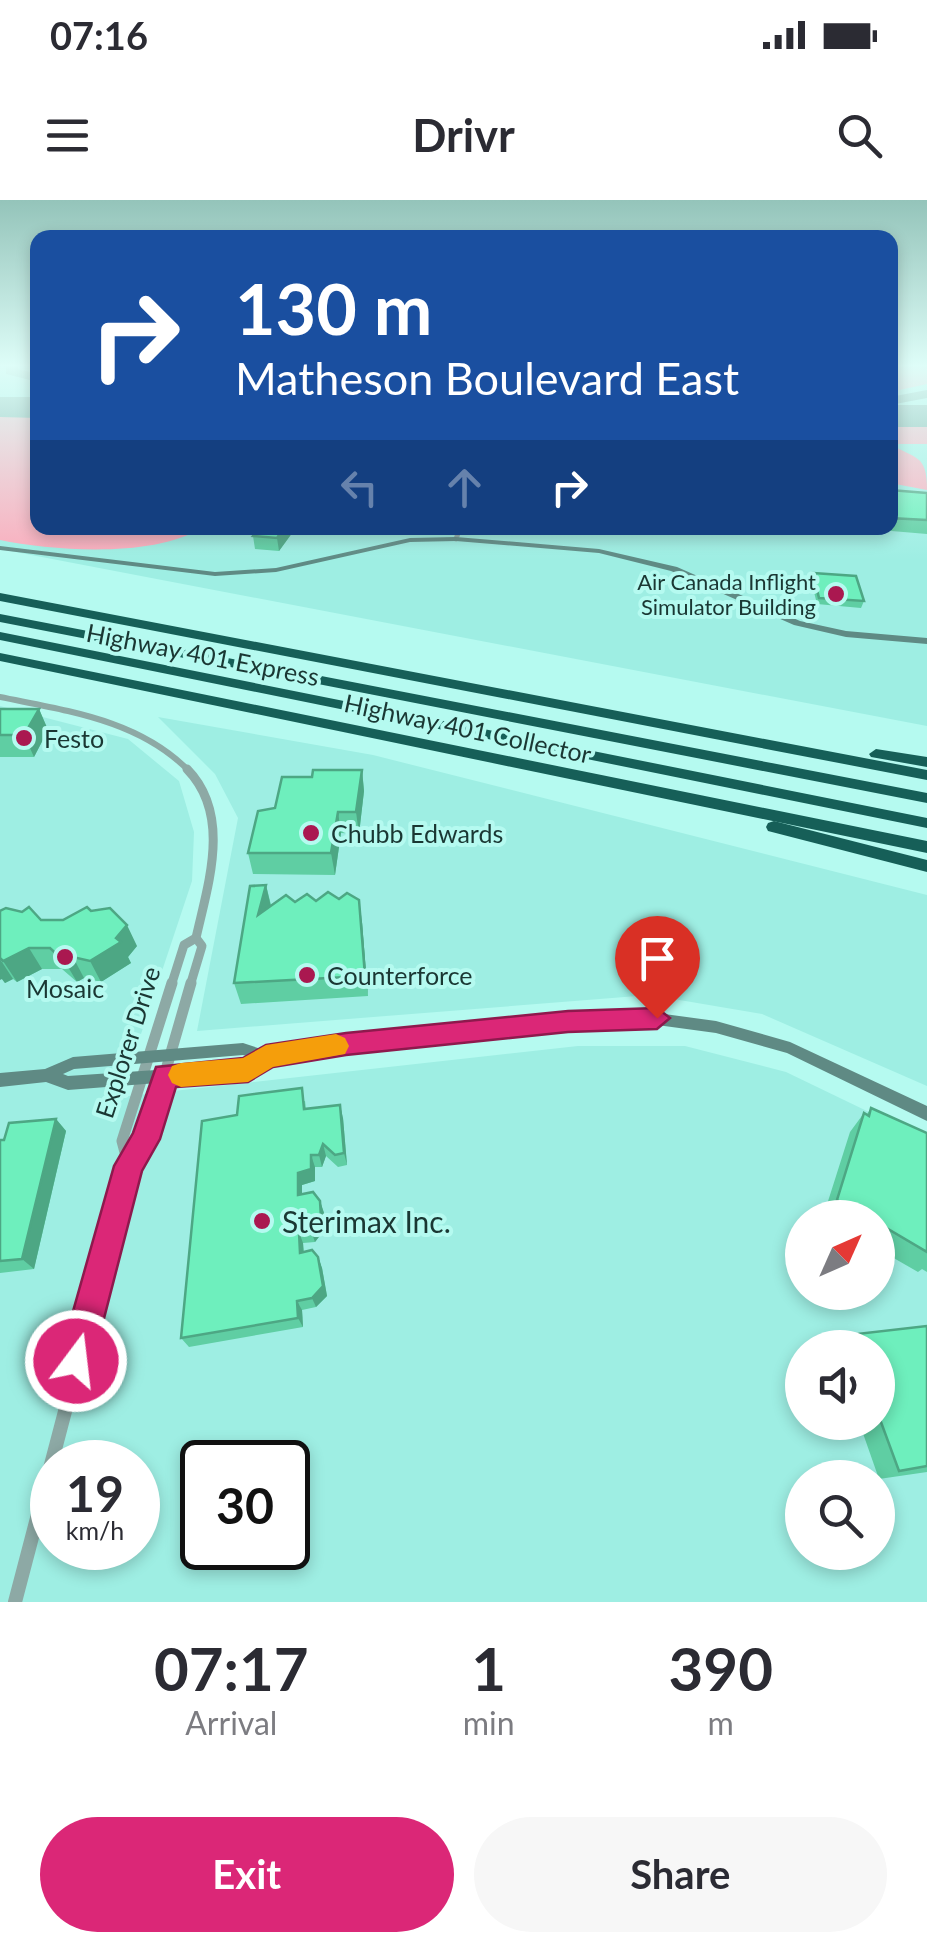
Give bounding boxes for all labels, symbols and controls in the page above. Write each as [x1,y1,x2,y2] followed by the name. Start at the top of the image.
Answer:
[50,12,148,58] text: 07:16
[40,108,95,163] icon: menu
[412,108,515,162] text: Drivr
[832,108,887,163] icon: search
[235,266,432,350] text: 130 m
[70,270,200,400] icon: right
[235,351,739,405] text: Matheson Boulevard East
[332,460,387,515] icon: left
[437,460,492,515] icon: ahead
[542,460,597,515] icon: right
[637,568,816,620] place label: Air Canada Inflight Simulator Building
[825,583,847,605] marker: Air Canada Inflight Simulator Building
[84,617,322,691] street label: Highway 401 Express
[342,687,594,769] street label: Highway 401 Collector
[44,723,104,753] place label: Festo
[13,727,35,749] marker: Festo
[331,818,503,848] place label: Chubb Edwards
[300,822,322,844] marker: Chubb Edwards
[615,916,700,1019] pin
[630,931,685,986] icon: arrive
[54,946,76,968] marker: Mosaic
[327,960,473,990] place label: Counterforce
[88,963,166,1121] street label: Explorer Drive
[296,964,318,986] marker: Counterforce
[26,973,104,1003] place label: Mosaic
[785,1200,895,1310] north arrow
[785,1200,895,1570] map controls
[282,1203,451,1239] place label: Sterimax Inc.
[251,1210,273,1232] marker: Sterimax Inc.
[24,1309,128,1413] position arrow
[785,1330,895,1440] button: sound
[180,1440,310,1570] speed limit sign: 30
[785,1460,895,1570] button: search
[66,1463,124,1523] text: 19
[66,1515,124,1545] text: km/h
[154,1632,309,1704] text: 07:17
[471,1632,506,1704] text: 1
[669,1632,773,1704] text: 390
[185,1703,277,1742] text: Arrival
[463,1703,515,1742] text: min
[708,1703,734,1742] text: m
[40,1817,454,1932] button: Exit
[474,1817,887,1932] button: Share

